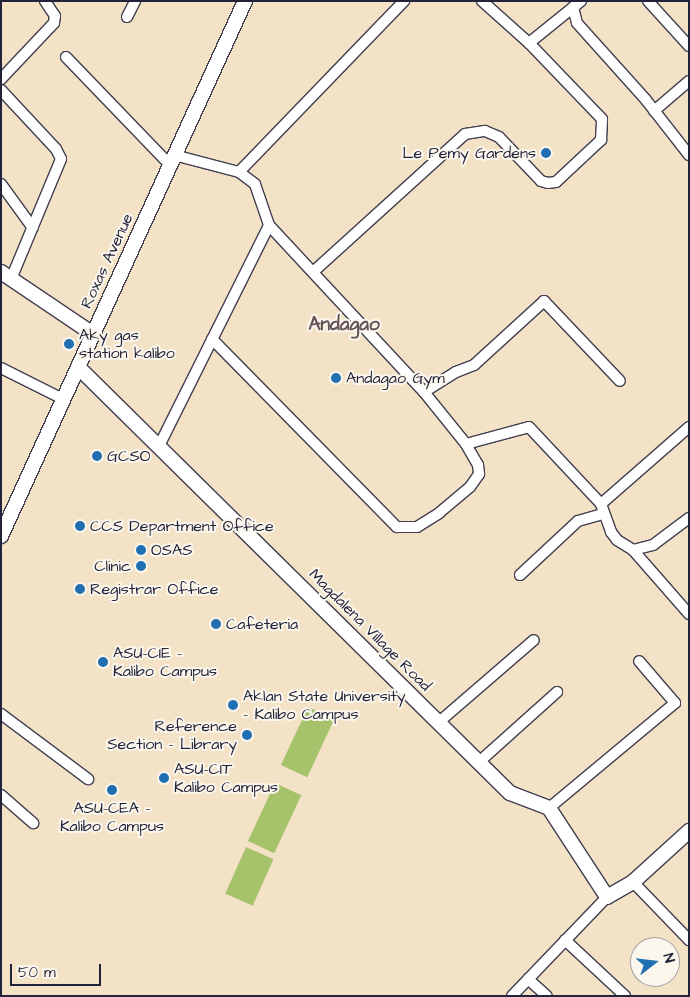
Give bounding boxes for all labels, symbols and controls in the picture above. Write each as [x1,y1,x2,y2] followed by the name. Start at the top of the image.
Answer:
[402,143,536,163] place label: Le Pemy Gardens
[540,147,552,159] marker: Le Pemy Gardens
[77,210,137,312] street label: Roxas Avenue
[308,314,380,336] district label: Andagao
[79,325,175,363] place label: Aky gas station kalibo
[63,338,75,350] marker: Aky gas station kalibo
[346,368,445,388] place label: Andagao Gym
[330,372,342,384] marker: Andagao Gym
[107,446,150,466] place label: GCSO
[91,450,103,462] marker: GCSO
[90,516,274,536] place label: CCS Department Office
[74,520,86,532] marker: CCS Department Office
[151,540,193,560] place label: OSAS
[135,544,147,556] marker: OSAS
[94,556,131,576] place label: Clinic
[135,560,147,572] marker: Clinic
[305,565,435,695] street label: Magdalena Village Road
[90,579,218,599] place label: Registrar Office
[74,583,86,595] marker: Registrar Office
[226,614,298,634] place label: Cafeteria
[210,618,222,630] marker: Cafeteria
[113,643,217,681] place label: ASU-CIE - Kalibo Campus
[97,656,109,668] marker: ASU-CIE - Kalibo Campus
[243,686,405,724] place label: Aklan State University - Kalibo Campus
[227,699,239,711] marker: Aklan State University - Kalibo Campus
[107,716,237,754] place label: Reference Section - Library
[241,729,253,741] marker: Reference Section - Library
[174,759,278,797] place label: ASU-CIT Kalibo Campus
[158,772,170,784] marker: ASU-CIT Kalibo Campus
[106,784,118,796] marker: ASU-CEA - Kalibo Campus
[60,798,164,836] place label: ASU-CEA - Kalibo Campus
[630,937,680,987] north arrow
[658,951,679,965] text: N
[12,954,104,986] scale bar
[18,962,56,983] text: 50 m

